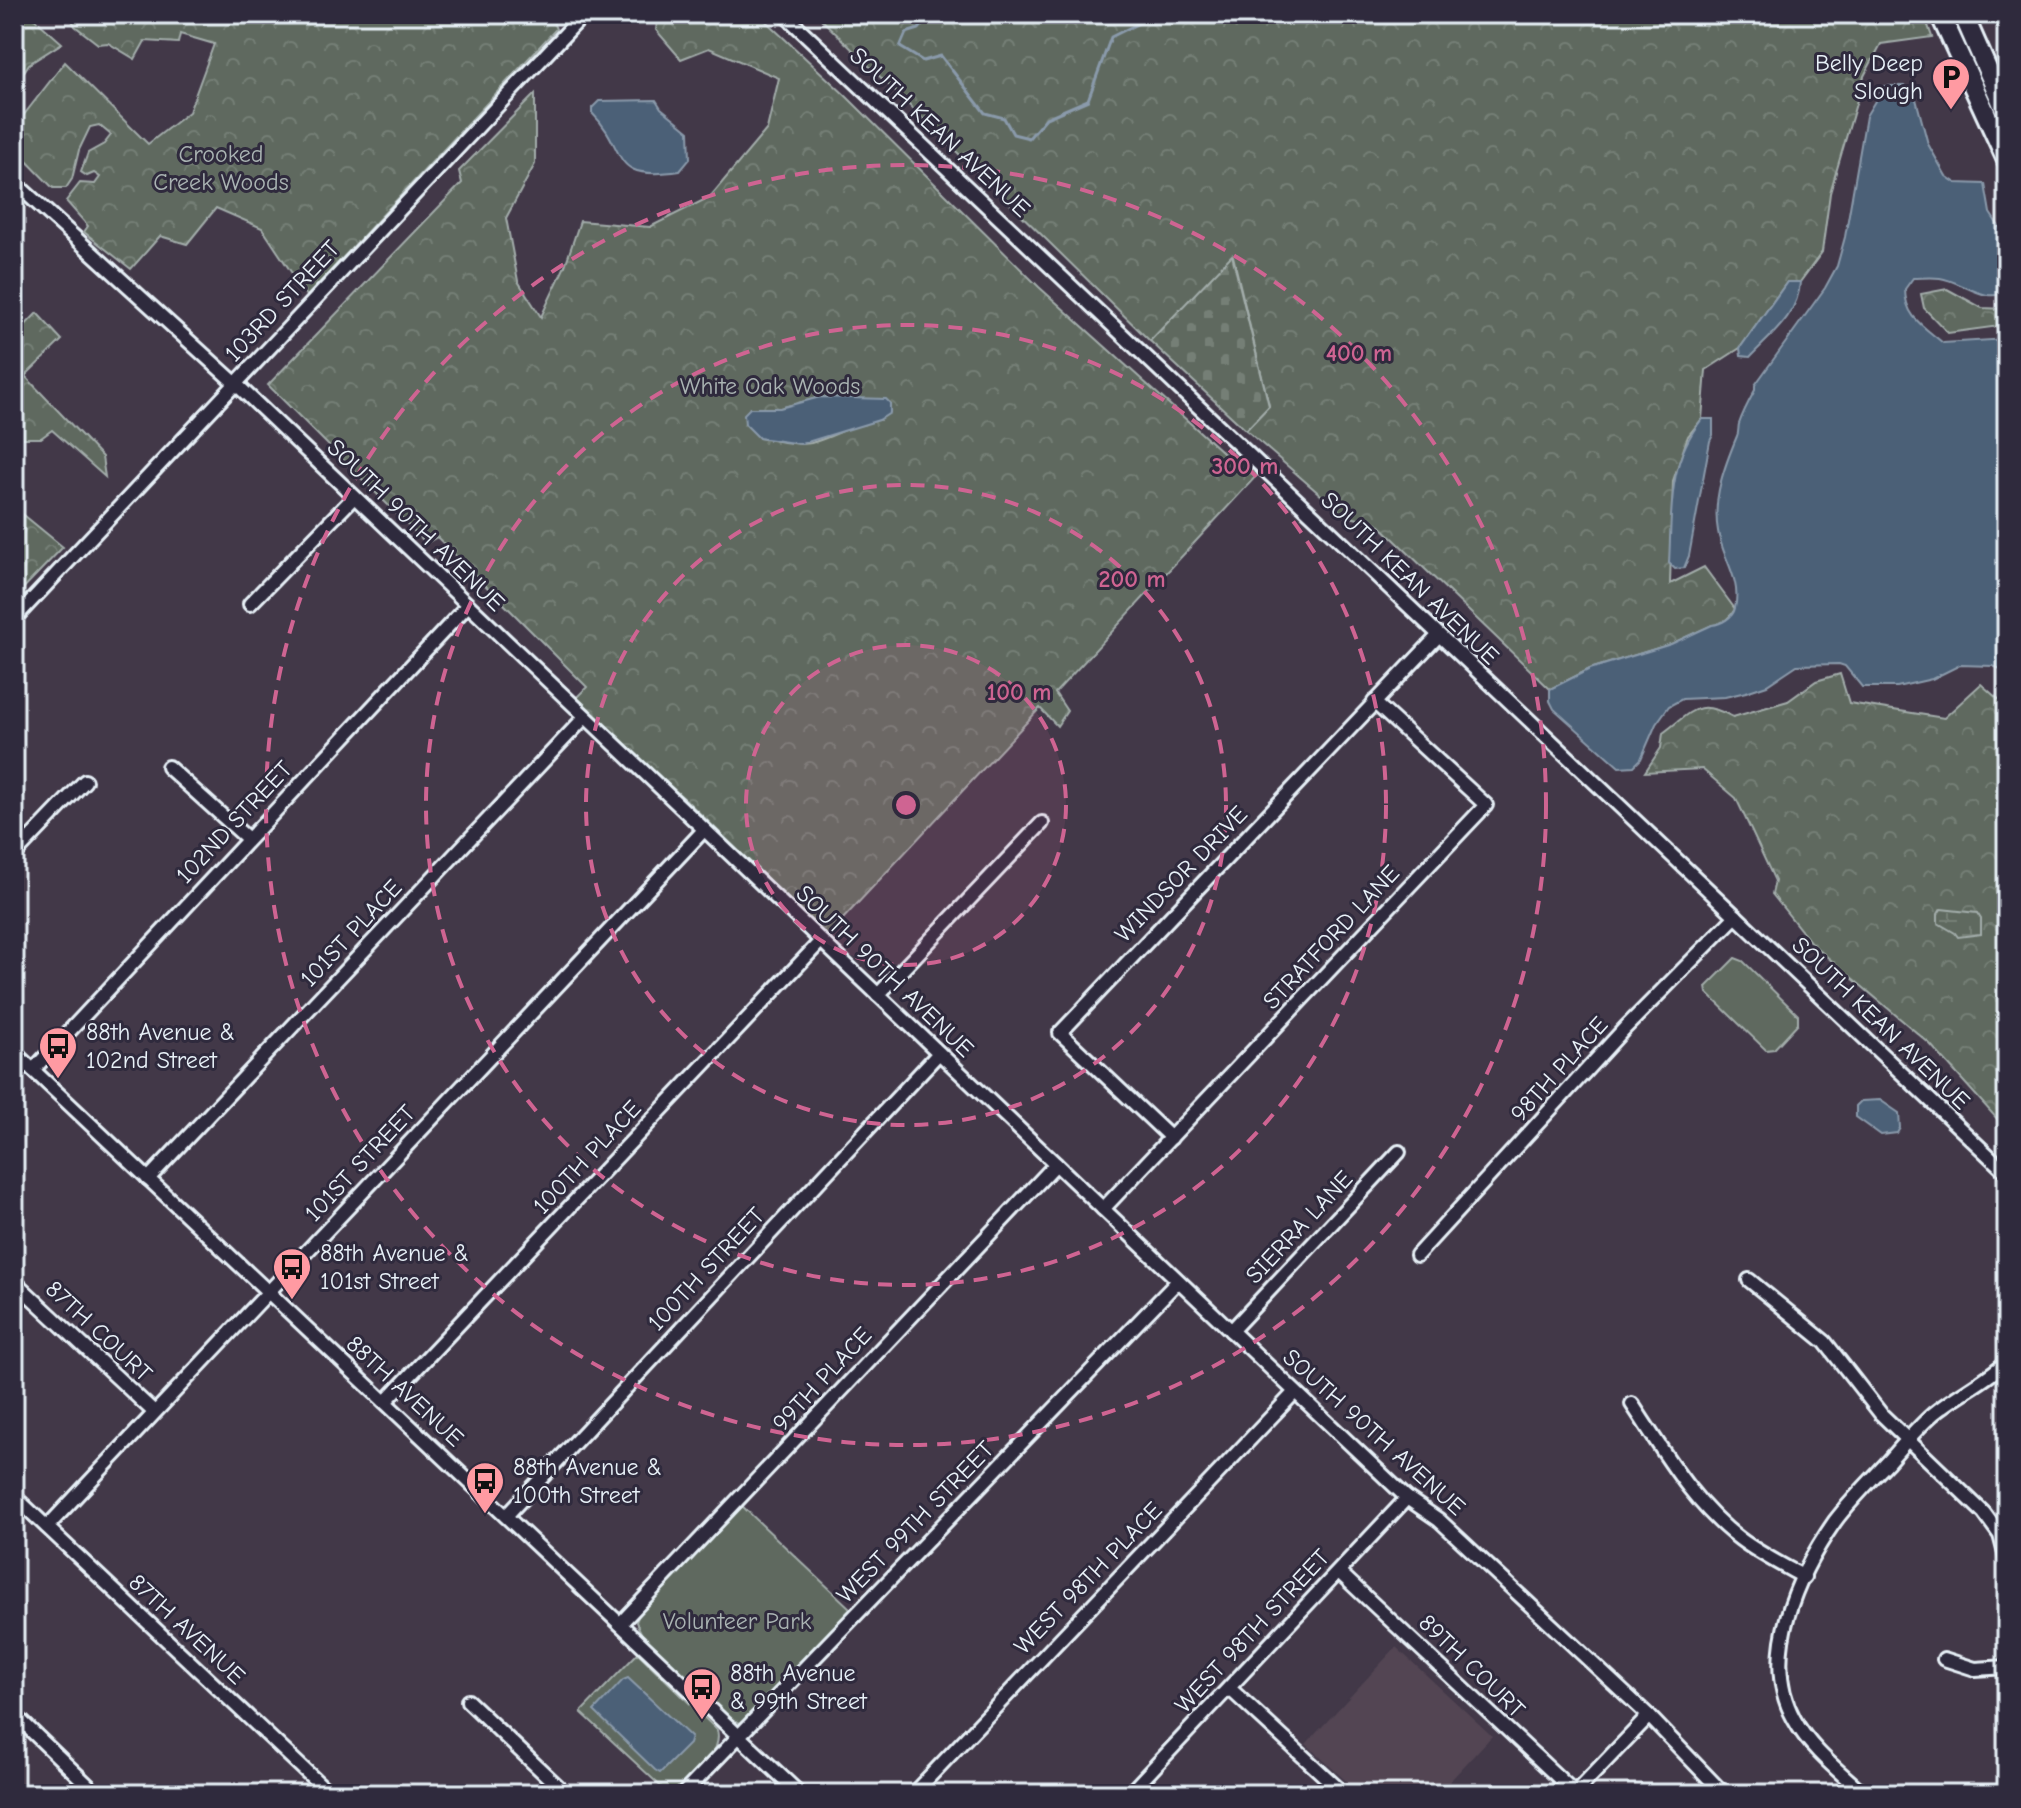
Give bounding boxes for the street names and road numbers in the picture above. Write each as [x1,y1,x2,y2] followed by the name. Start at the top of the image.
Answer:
[844,41,1036,223] street label: SOUTH KEAN AVENUE
[219,234,345,367] street label: 103RD STREET
[322,433,510,617] street label: SOUTH 90TH AVENUE
[1315,486,1505,670] street label: SOUTH KEAN AVENUE
[170,755,298,889] street label: 102ND STREET
[1109,800,1253,948] street label: WINDSOR DRIVE
[1257,859,1405,1015] street label: STRATFORD LANE
[294,874,408,992] street label: 101ST PLACE
[791,879,979,1063] street label: SOUTH 90TH AVENUE
[1786,931,1976,1115] street label: SOUTH KEAN AVENUE
[1505,1011,1613,1127] street label: 98TH PLACE
[527,1094,647,1220] street label: 100TH PLACE
[299,1099,421,1227] street label: 101ST STREET
[1240,1165,1358,1289] street label: SIERRA LANE
[642,1201,770,1336] street label: 100TH STREET
[40,1275,158,1388] street label: 87TH COURT
[767,1321,877,1437] street label: 99TH PLACE
[341,1330,469,1452] street label: 88TH AVENUE
[1277,1343,1471,1521] street label: SOUTH 90TH AVENUE
[831,1435,1000,1609] street label: WEST 99TH STREET
[1008,1496,1168,1660] street label: WEST 98TH PLACE
[1169,1543,1335,1719] street label: WEST 98TH STREET
[123,1568,251,1690] street label: 87TH AVENUE
[1413,1608,1531,1724] street label: 89TH COURT

